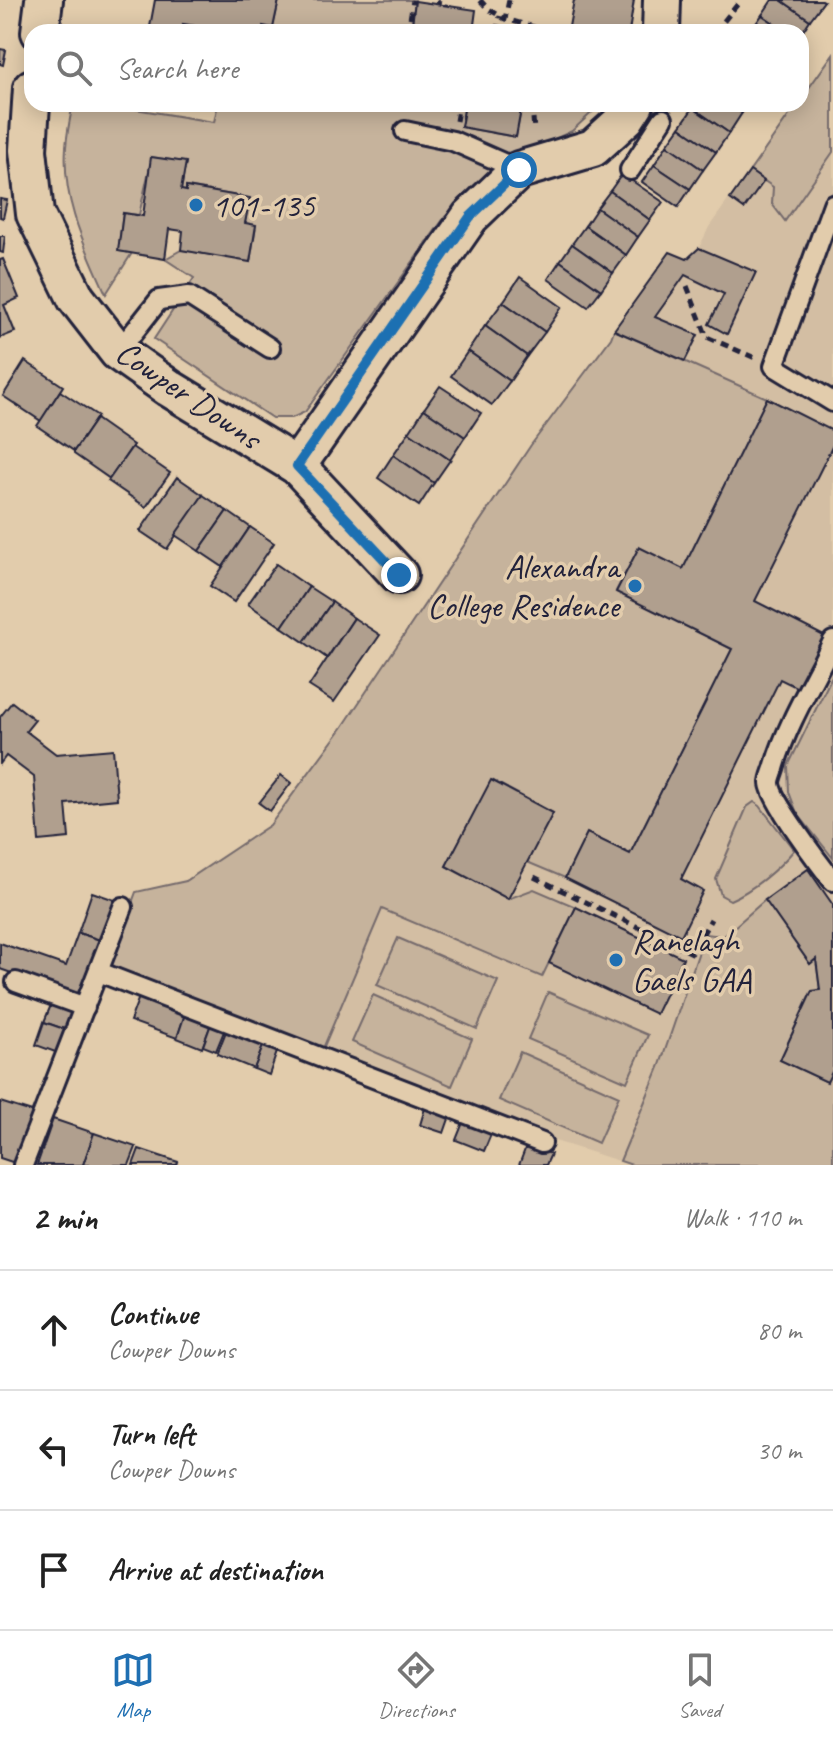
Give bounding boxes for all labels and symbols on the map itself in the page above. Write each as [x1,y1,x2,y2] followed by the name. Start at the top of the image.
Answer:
[501,152,537,188] route start
[212,184,317,227] place label: 101-135
[187,196,205,214] marker: 101-135
[108,330,272,460] street label: Cowper Downs
[427,545,622,627] place label: Alexandra College Residence
[381,557,417,593] route end
[626,577,644,595] marker: Alexandra College Residence
[632,919,752,1001] place label: Ranelagh Gaels GAA
[607,951,625,969] marker: Ranelagh Gaels GAA

